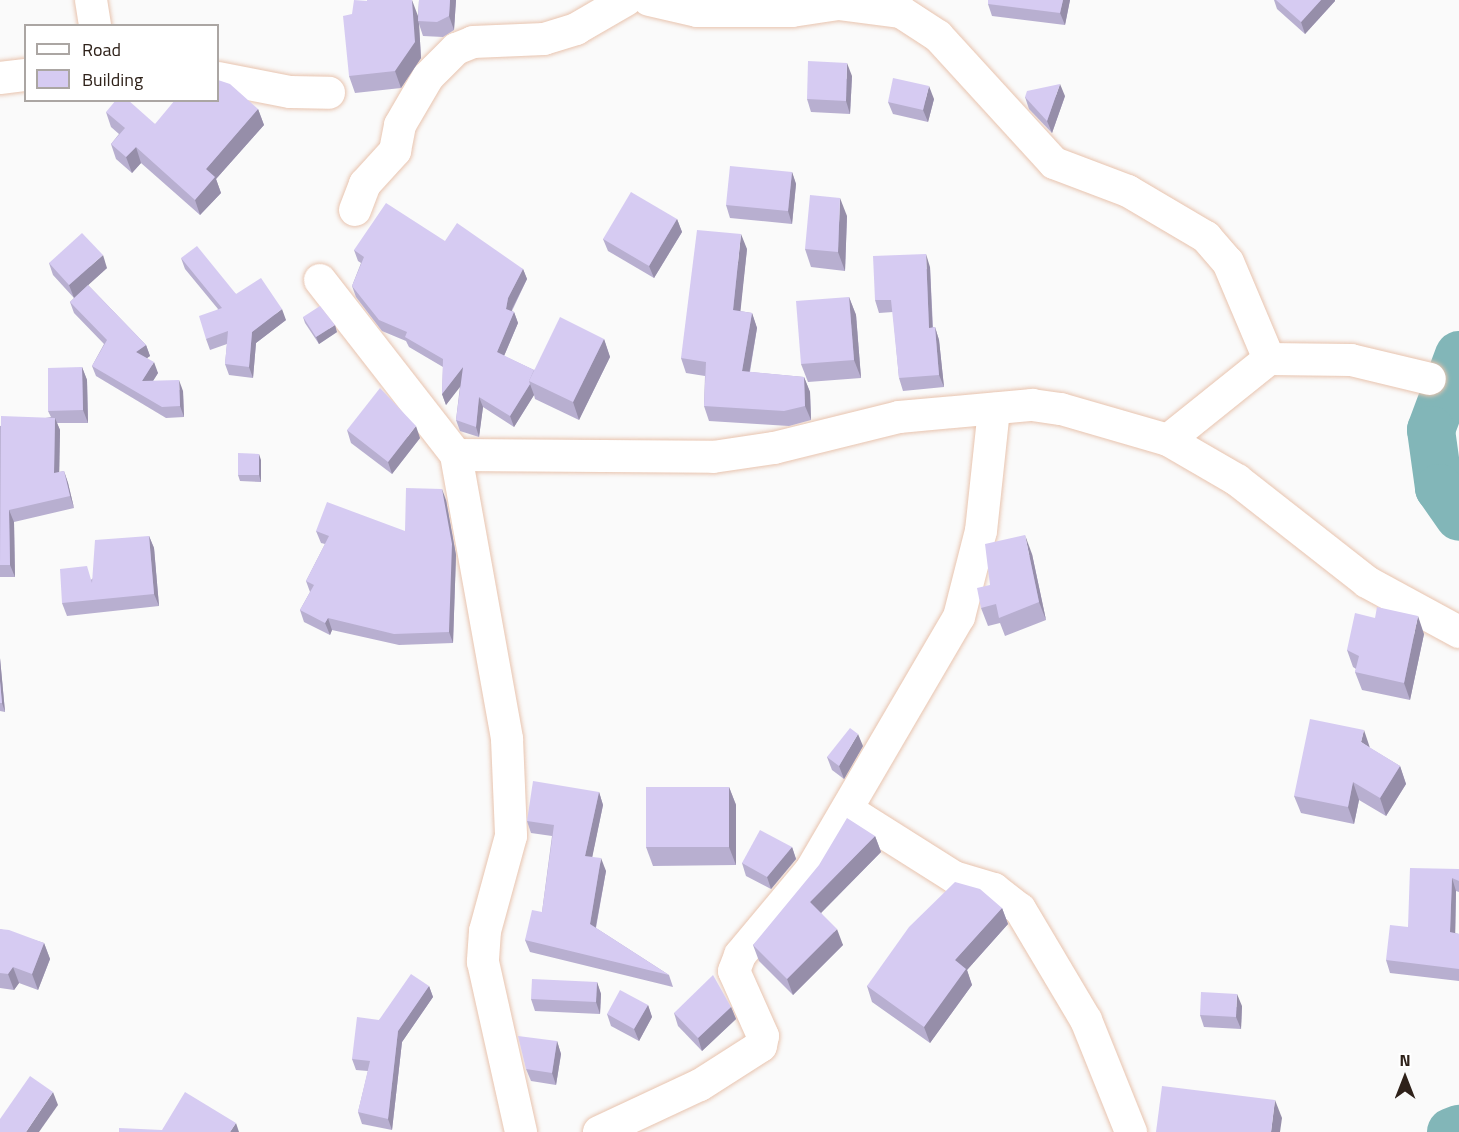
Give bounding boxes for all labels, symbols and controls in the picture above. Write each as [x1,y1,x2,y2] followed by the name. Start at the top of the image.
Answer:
[24,24,219,102] legend
[82,36,121,63] text: Road
[82,66,143,93] text: Building
[1375,1048,1435,1108] north arrow
[1399,1048,1411,1072] text: N

